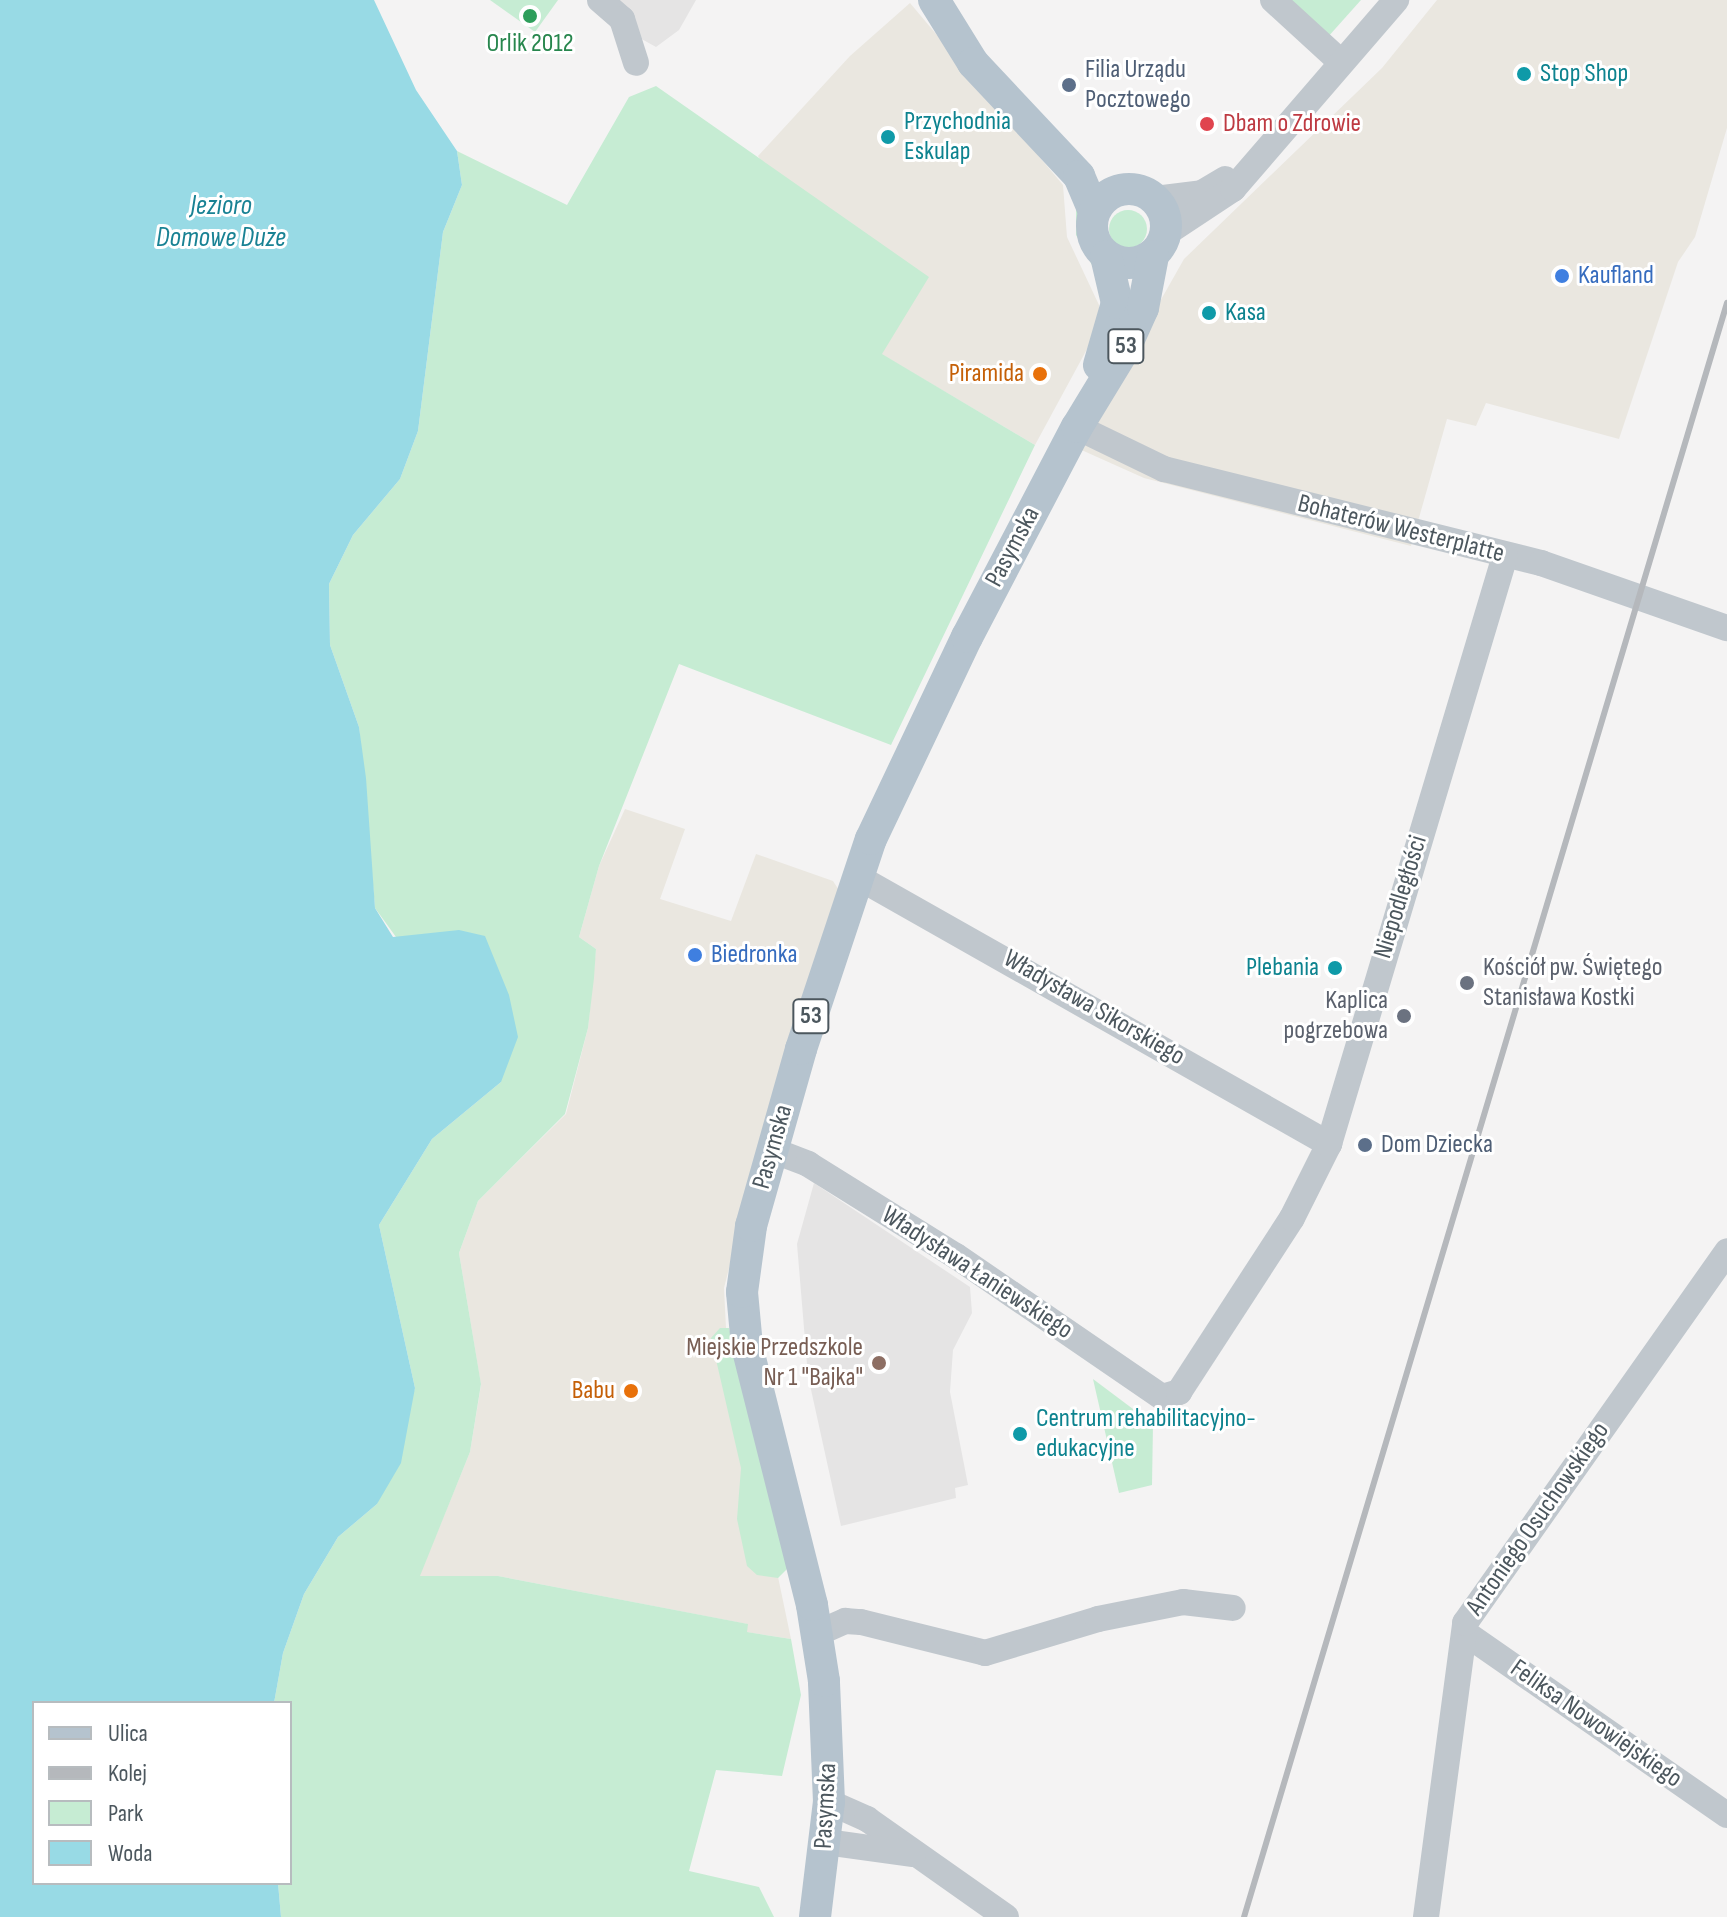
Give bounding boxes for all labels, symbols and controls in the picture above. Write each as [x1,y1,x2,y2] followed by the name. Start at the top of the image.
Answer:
[521,7,539,25] marker: Orlik 2012
[487,28,573,60] place label: Orlik 2012
[1085,54,1191,116] place label: Filia Urządu Pocztowego
[1540,58,1628,90] place label: Stop Shop
[1515,65,1533,83] marker: Stop Shop
[1060,76,1078,94] marker: Filia Urządu Pocztowego
[904,106,1011,168] place label: Przychodnia Eskulap
[1223,108,1361,140] place label: Dbam o Zdrowie
[1198,115,1216,133] marker: Dbam o Zdrowie
[879,128,897,146] marker: Przychodnia Eskulap
[156,189,286,255] water label: Jezioro Domowe Duże
[1578,260,1654,292] place label: Kaufland
[1553,267,1571,285] marker: Kaufland
[1225,297,1266,329] place label: Kasa
[1200,304,1218,322] marker: Kasa
[1106,326,1146,366] road number: 53
[949,358,1024,390] place label: Piramida
[1031,365,1049,383] marker: Piramida
[1295,488,1507,570] street label: Bohaterów Westerplatte
[979,502,1047,592] street label: Pasymska
[1368,832,1434,962] street label: Niepodległości
[711,939,798,971] place label: Biedronka
[998,943,1190,1073] street label: Władysława Sikorskiego
[686,946,704,964] marker: Biedronka
[1246,952,1319,984] place label: Plebania
[1483,952,1663,1014] place label: Kościół pw. Świętego Stanisława Kostki
[1326,959,1344,977] marker: Plebania
[1458,974,1476,992] marker: Kościół pw. Świętego Stanisława Kostki
[1284,985,1388,1046] place label: Kaplica pogrzebowa
[791,996,831,1036] road number: 53
[1395,1007,1413,1025] marker: Kaplica pogrzebowa
[746,1101,800,1193] street label: Pasymska
[1381,1129,1493,1161] place label: Dom Dziecka
[1356,1136,1374,1154] marker: Dom Dziecka
[876,1200,1078,1346] street label: Władysława Łaniewskiego
[686,1332,863,1394] place label: Miejskie Przedszkole Nr 1 "Bajka"
[870,1354,888,1372] marker: Miejskie Przedszkole Nr 1 "Bajka"
[572,1375,615,1407] place label: Babu
[622,1382,640,1400] marker: Babu
[1036,1403,1256,1464] place label: Centrum rehabilitacyjno- edukacyjne
[1460,1416,1616,1622] street label: Antoniego Osuchowskiego
[1011,1425,1029,1443] marker: Centrum rehabilitacyjno- edukacyjne
[1504,1653,1688,1795] street label: Feliksa Nowowiejskiego
[32,1701,292,1885] legend
[108,1719,148,1748] text: Ulica
[108,1759,147,1788] text: Kolej
[808,1762,844,1850] street label: Pasymska
[108,1799,143,1828] text: Park
[108,1839,152,1868] text: Woda

